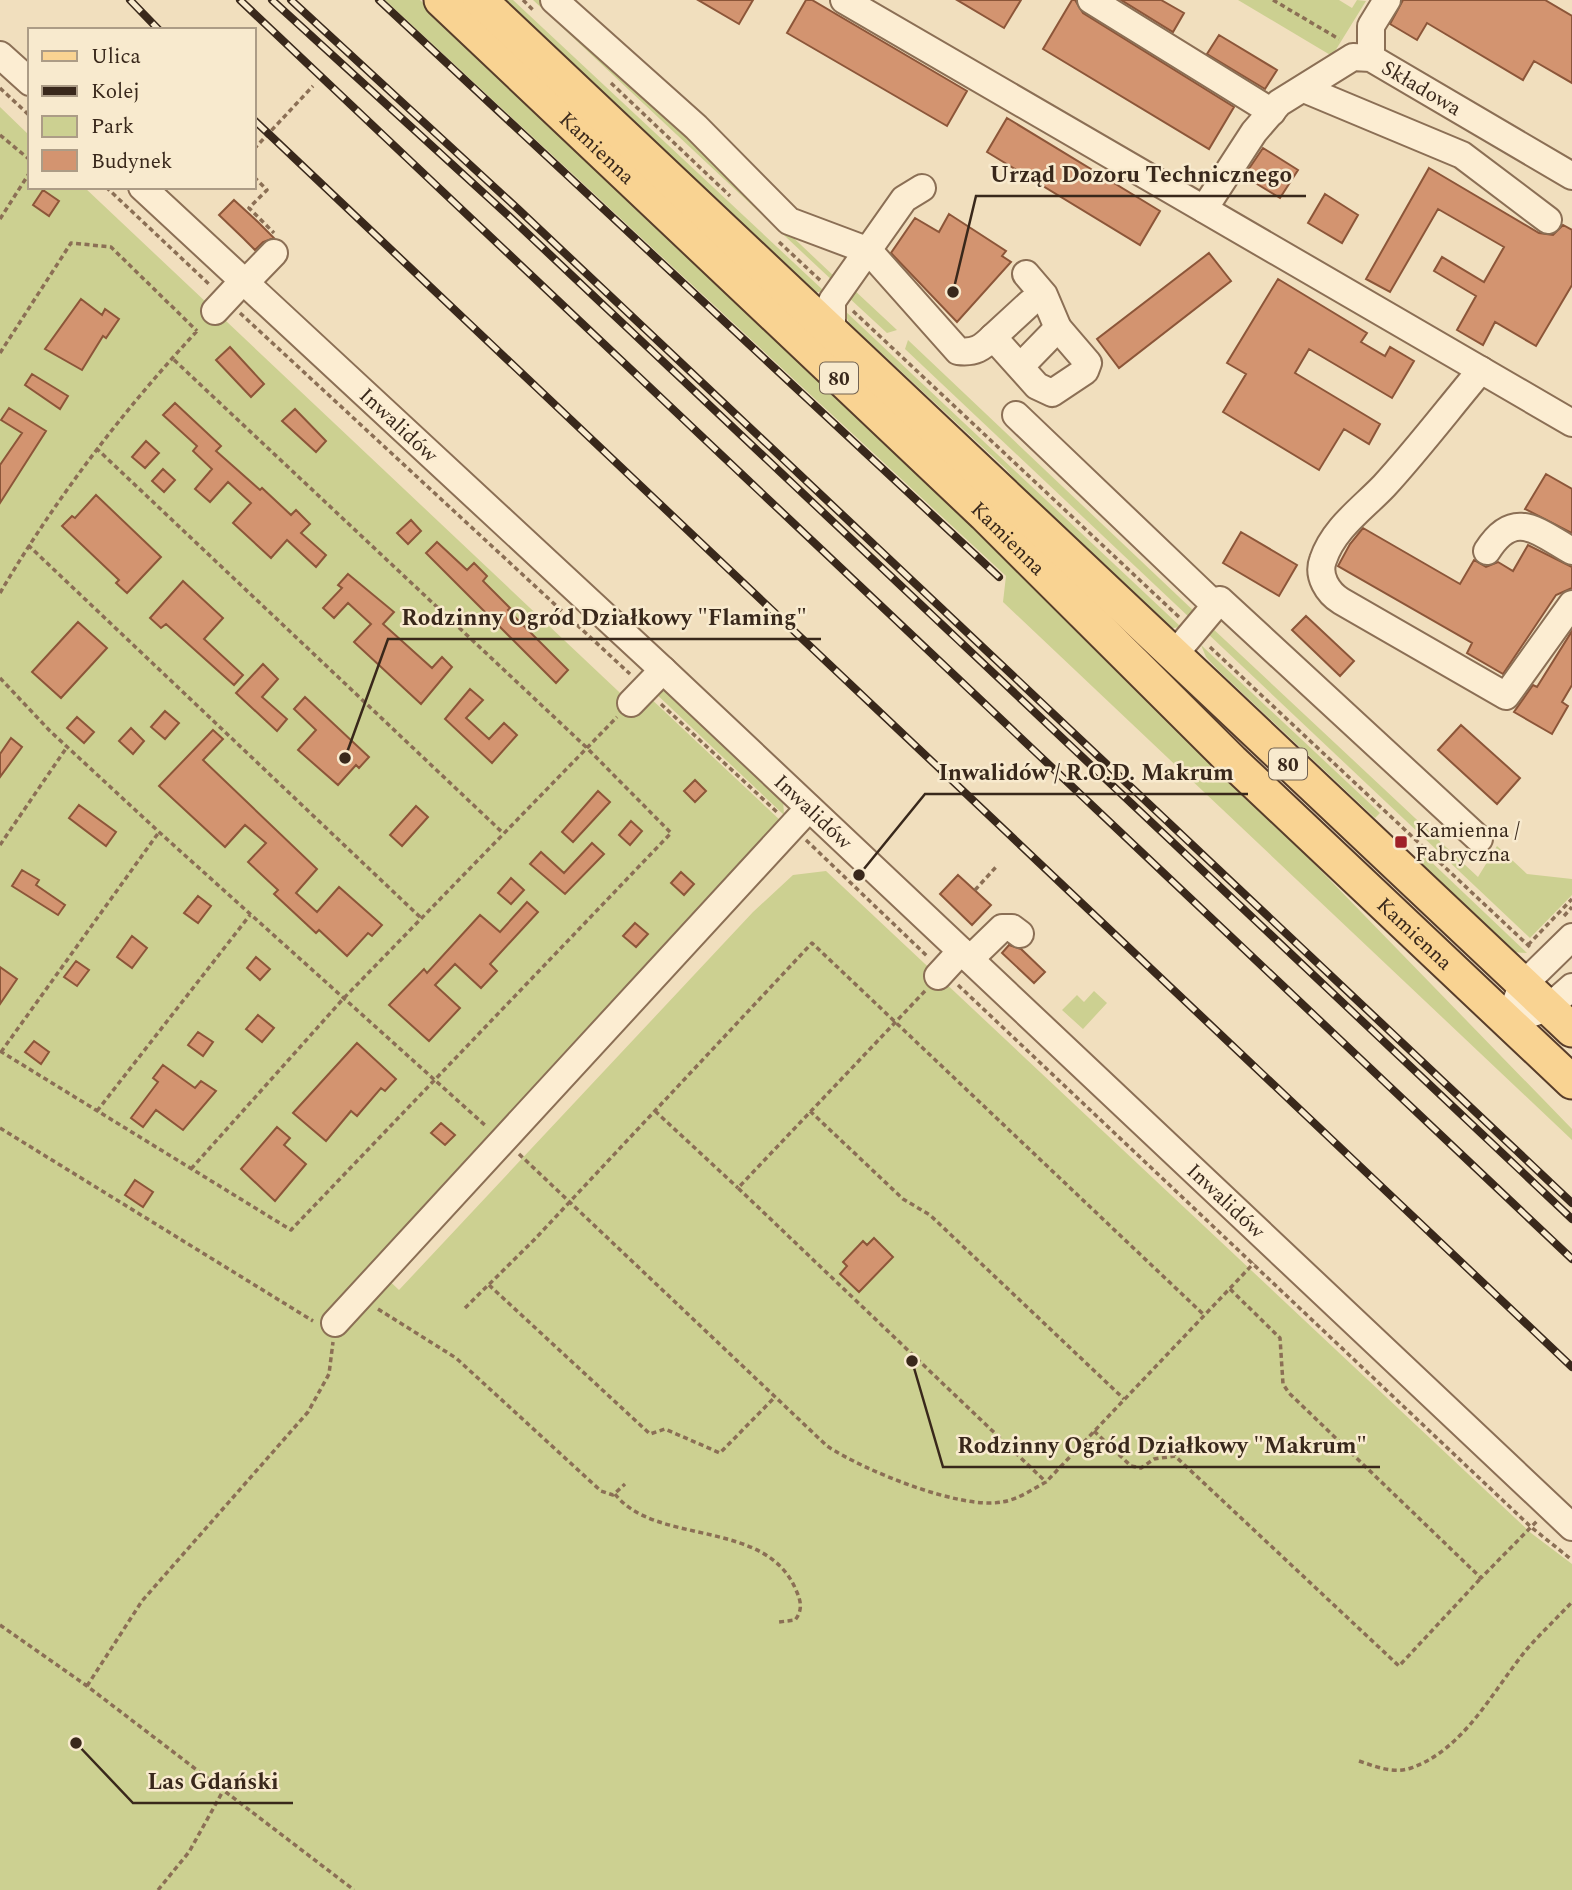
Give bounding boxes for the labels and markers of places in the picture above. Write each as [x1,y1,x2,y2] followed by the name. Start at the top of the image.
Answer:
[976,152,1306,196] callout: Urząd Dozoru Technicznego
[388,595,821,639] callout: Rodzinny Ogród Działkowy "Flaming"
[925,750,1248,794] callout: Inwalidów / R.O.D. Makrum
[1415,815,1520,871] place label: Kamienna / Fabryczna
[1393,834,1409,850] marker: Kamienna / Fabryczna
[943,1423,1380,1467] callout: Rodzinny Ogród Działkowy "Makrum"
[133,1759,293,1803] callout: Las Gdański

